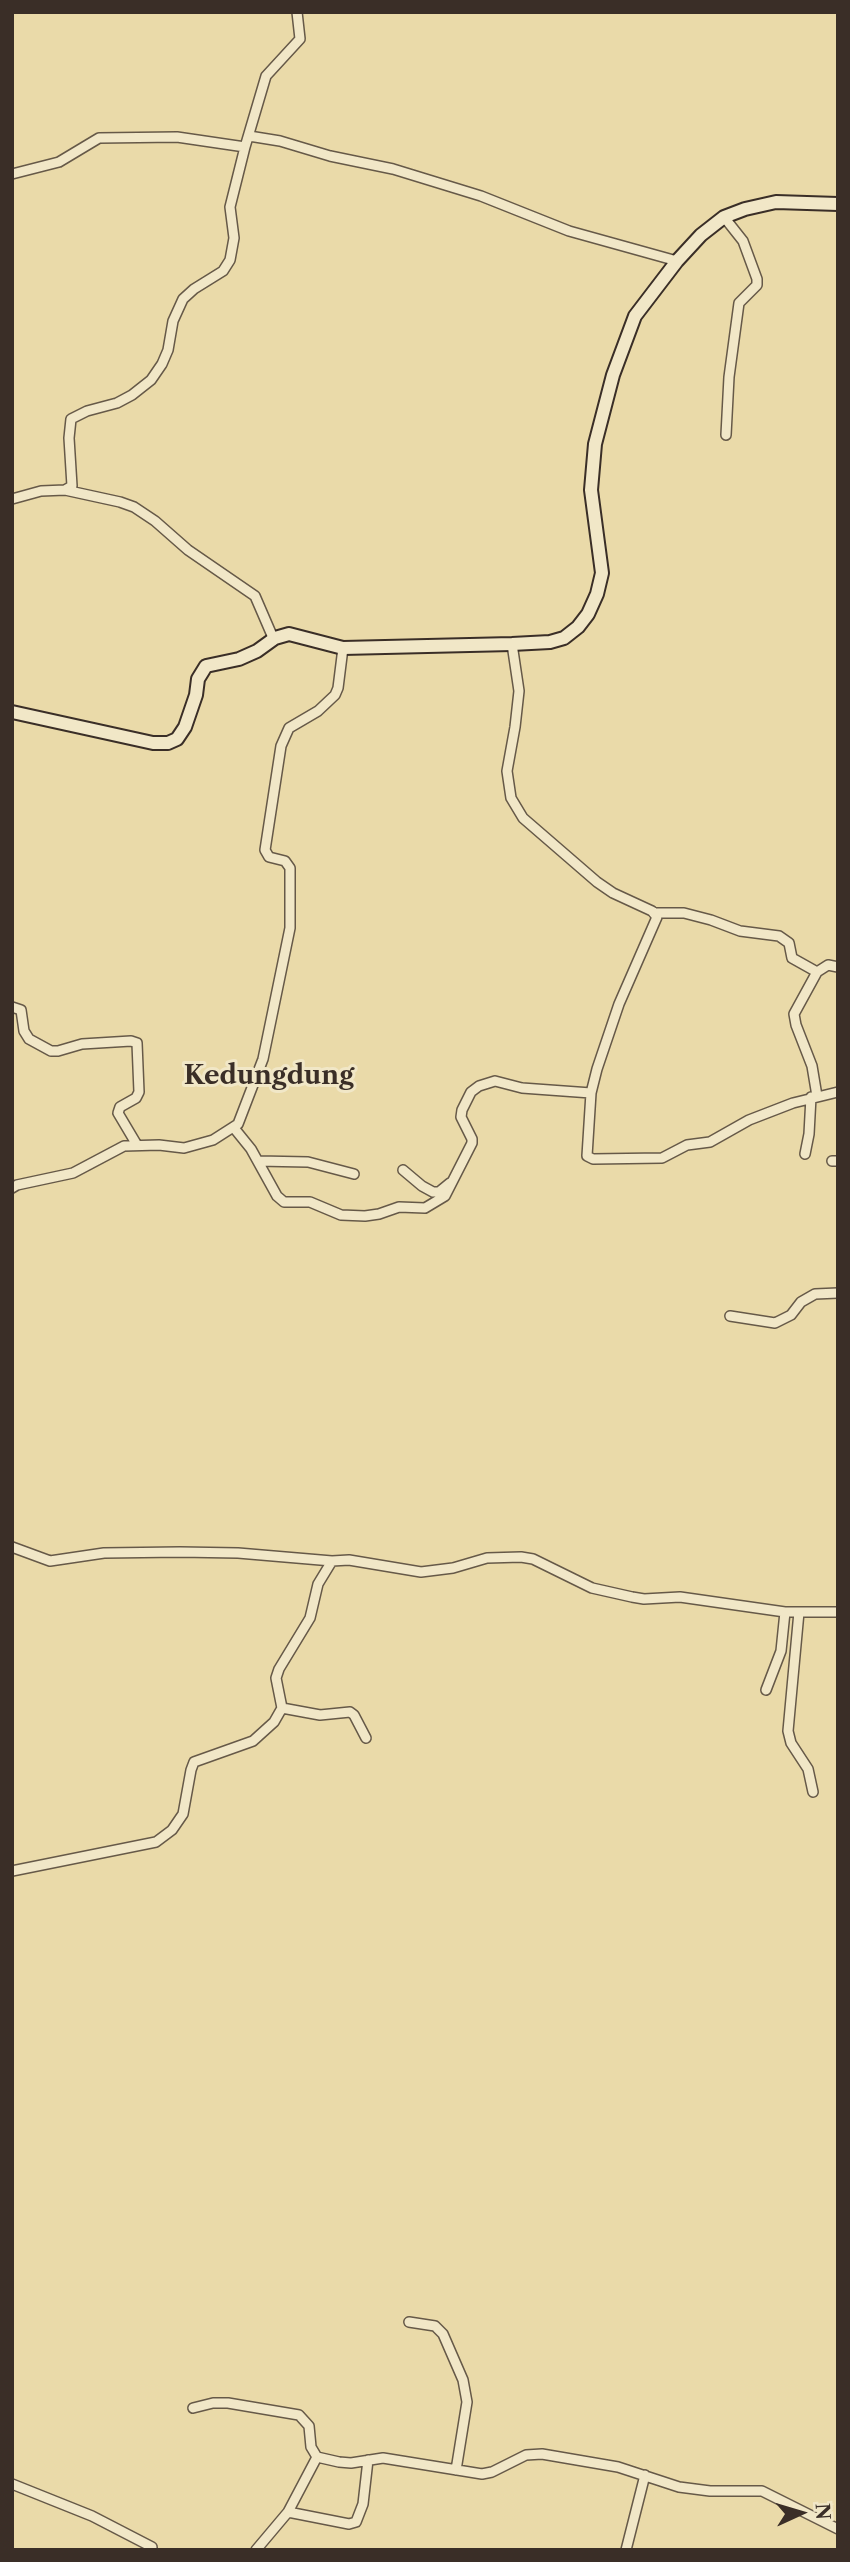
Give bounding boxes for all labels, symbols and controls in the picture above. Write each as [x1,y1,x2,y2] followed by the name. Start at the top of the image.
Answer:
[184,1060,354,1092] district label: Kedungdung
[766,2478,836,2548] north arrow
[810,2502,834,2521] text: N

